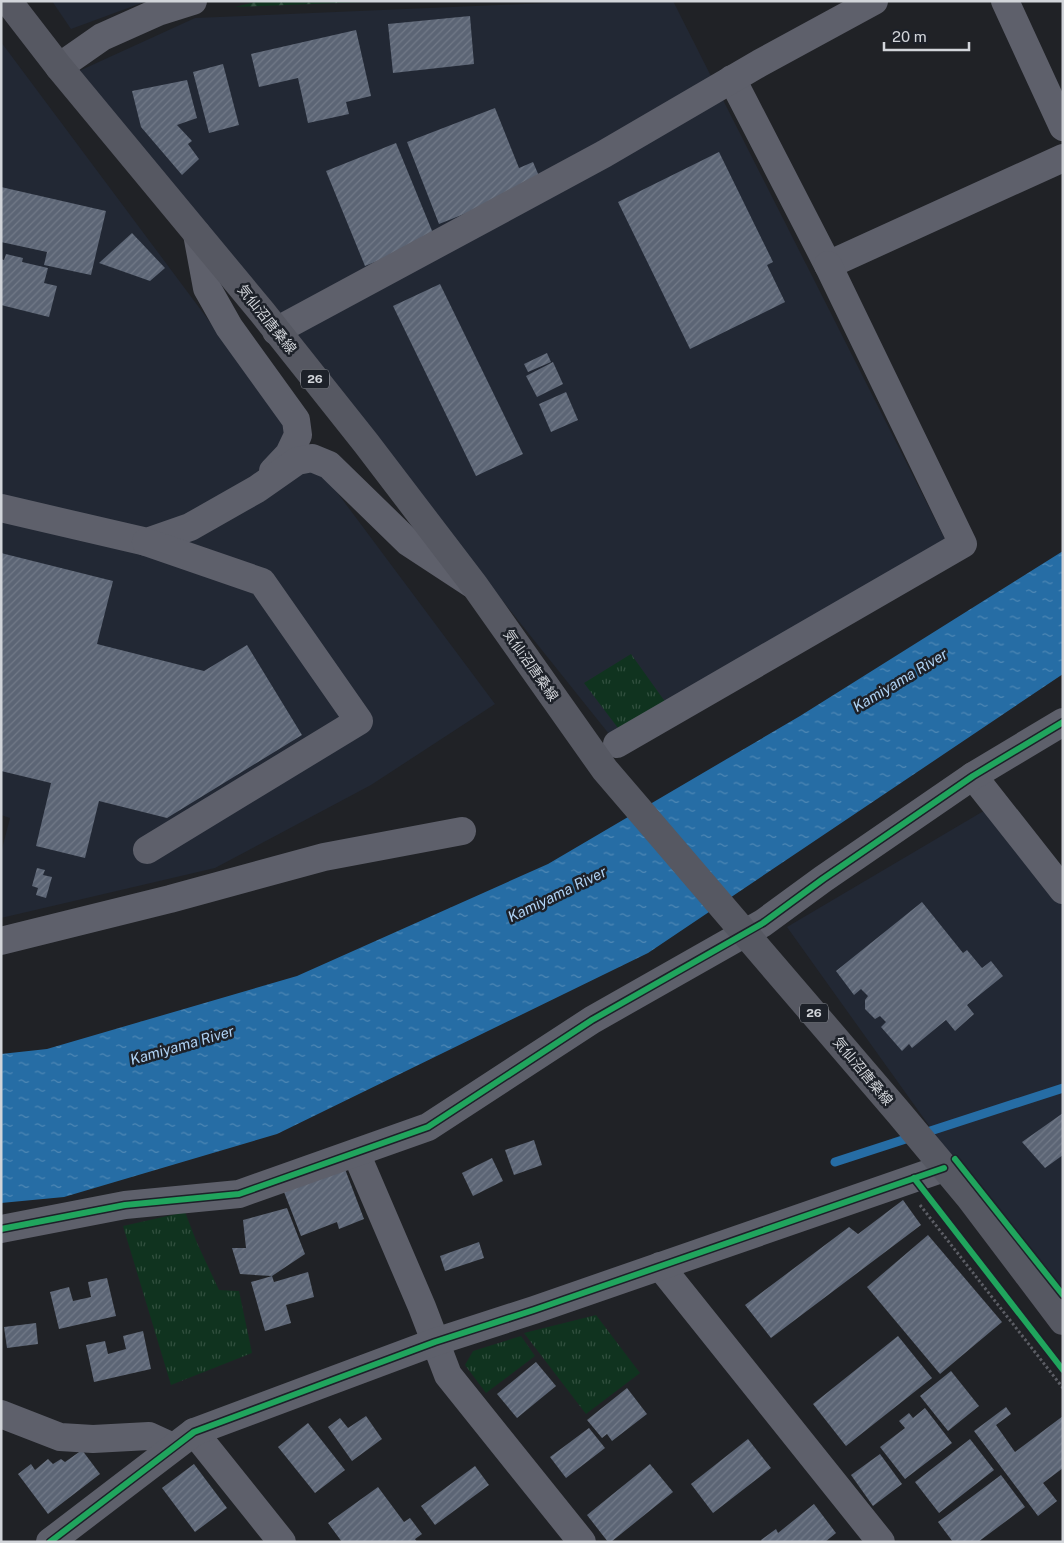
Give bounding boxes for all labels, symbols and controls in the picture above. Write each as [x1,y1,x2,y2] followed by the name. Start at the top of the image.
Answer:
[884,20,969,52] scale bar
[892,28,927,45] text: 20 m
[234,281,300,357] street label: 気仙沼唐桑線
[301,369,329,388] road number: 26
[500,626,562,704] street label: 気仙沼唐桑線
[849,645,951,715] water label: Kamiyama River
[505,863,609,925] water label: Kamiyama River
[800,1004,828,1022] road number: 26
[128,1022,236,1068] water label: Kamiyama River
[830,1034,896,1108] street label: 気仙沼唐桑線

